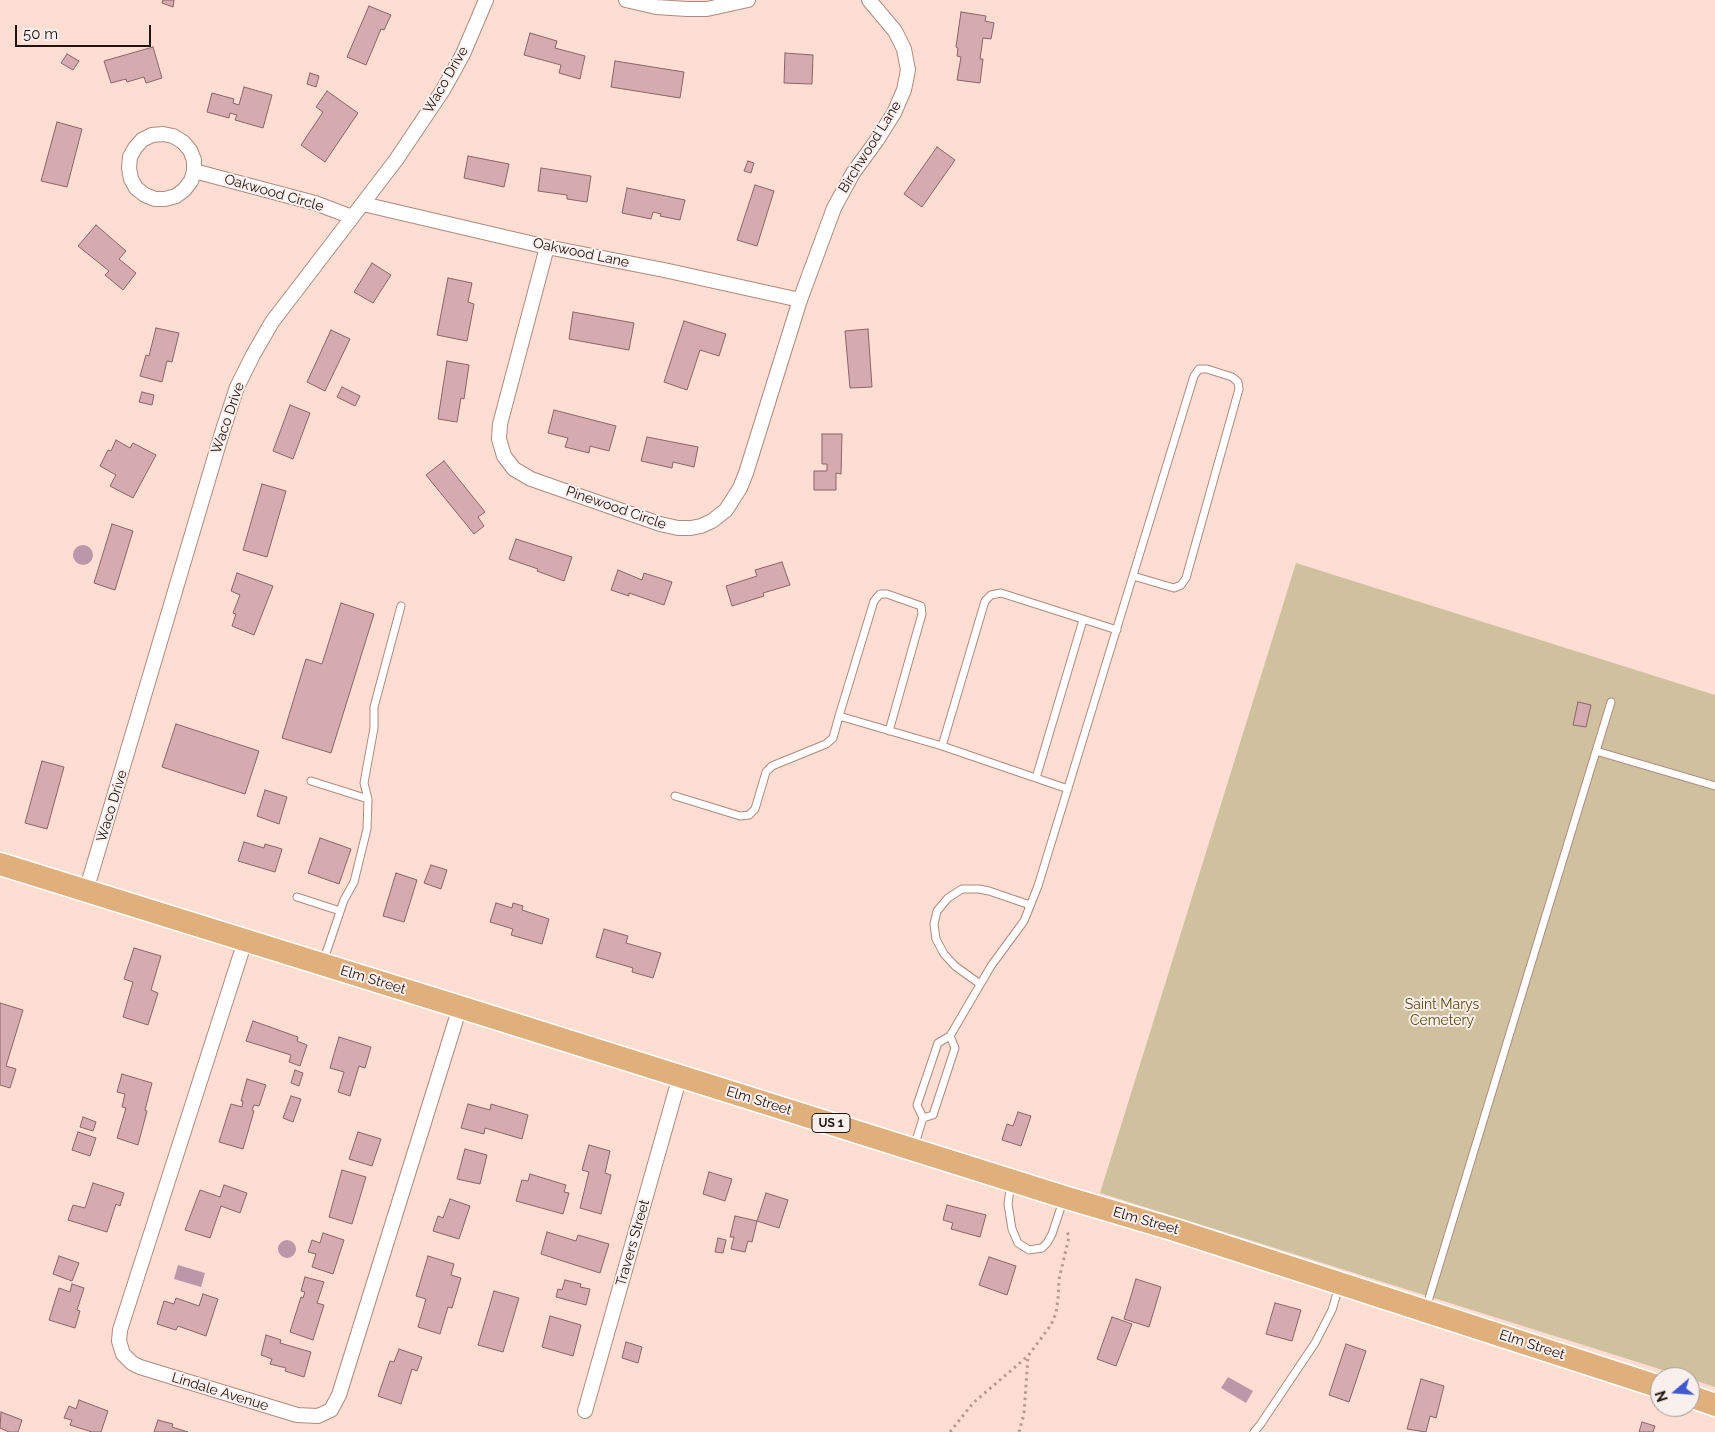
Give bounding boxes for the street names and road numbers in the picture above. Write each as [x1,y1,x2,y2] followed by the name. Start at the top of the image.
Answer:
[420,44,472,116] street label: Waco Drive
[835,98,905,196] street label: Birchwood Lane
[222,171,326,215] street label: Oakwood Circle
[531,235,631,271] street label: Oakwood Lane
[208,380,248,456] street label: Waco Drive
[564,483,668,533] street label: Pinewood Circle
[93,768,131,844] street label: Waco Drive
[338,962,408,998] street label: Elm Street
[724,1083,794,1119] street label: Elm Street
[812,1114,850,1132] road number: US 1
[613,1198,653,1288] street label: Travers Street
[1111,1204,1181,1238] street label: Elm Street
[1497,1327,1567,1363] street label: Elm Street
[170,1369,270,1415] street label: Lindale Avenue

